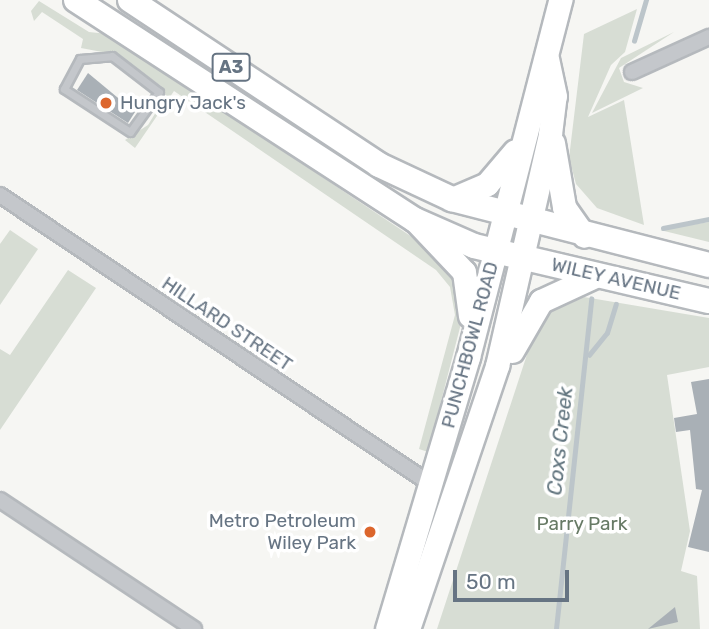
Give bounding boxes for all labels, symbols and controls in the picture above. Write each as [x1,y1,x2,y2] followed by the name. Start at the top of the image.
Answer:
[210,52,252,82] road number: A3
[120,92,246,114] place label: Hungry Jack's
[98,95,114,111] marker: Hungry Jack's
[548,253,684,305] street label: WILEY AVENUE
[437,259,503,431] street label: PUNCHBOWL ROAD
[158,272,296,376] street label: HILLARD STREET
[542,385,578,497] water label: Coxs Creek
[209,510,356,554] place label: Metro Petroleum Wiley Park
[536,513,628,535] park label: Parry Park
[362,524,378,540] marker: Metro Petroleum Wiley Park
[457,556,572,600] scale bar
[466,569,516,594] text: 50 m

